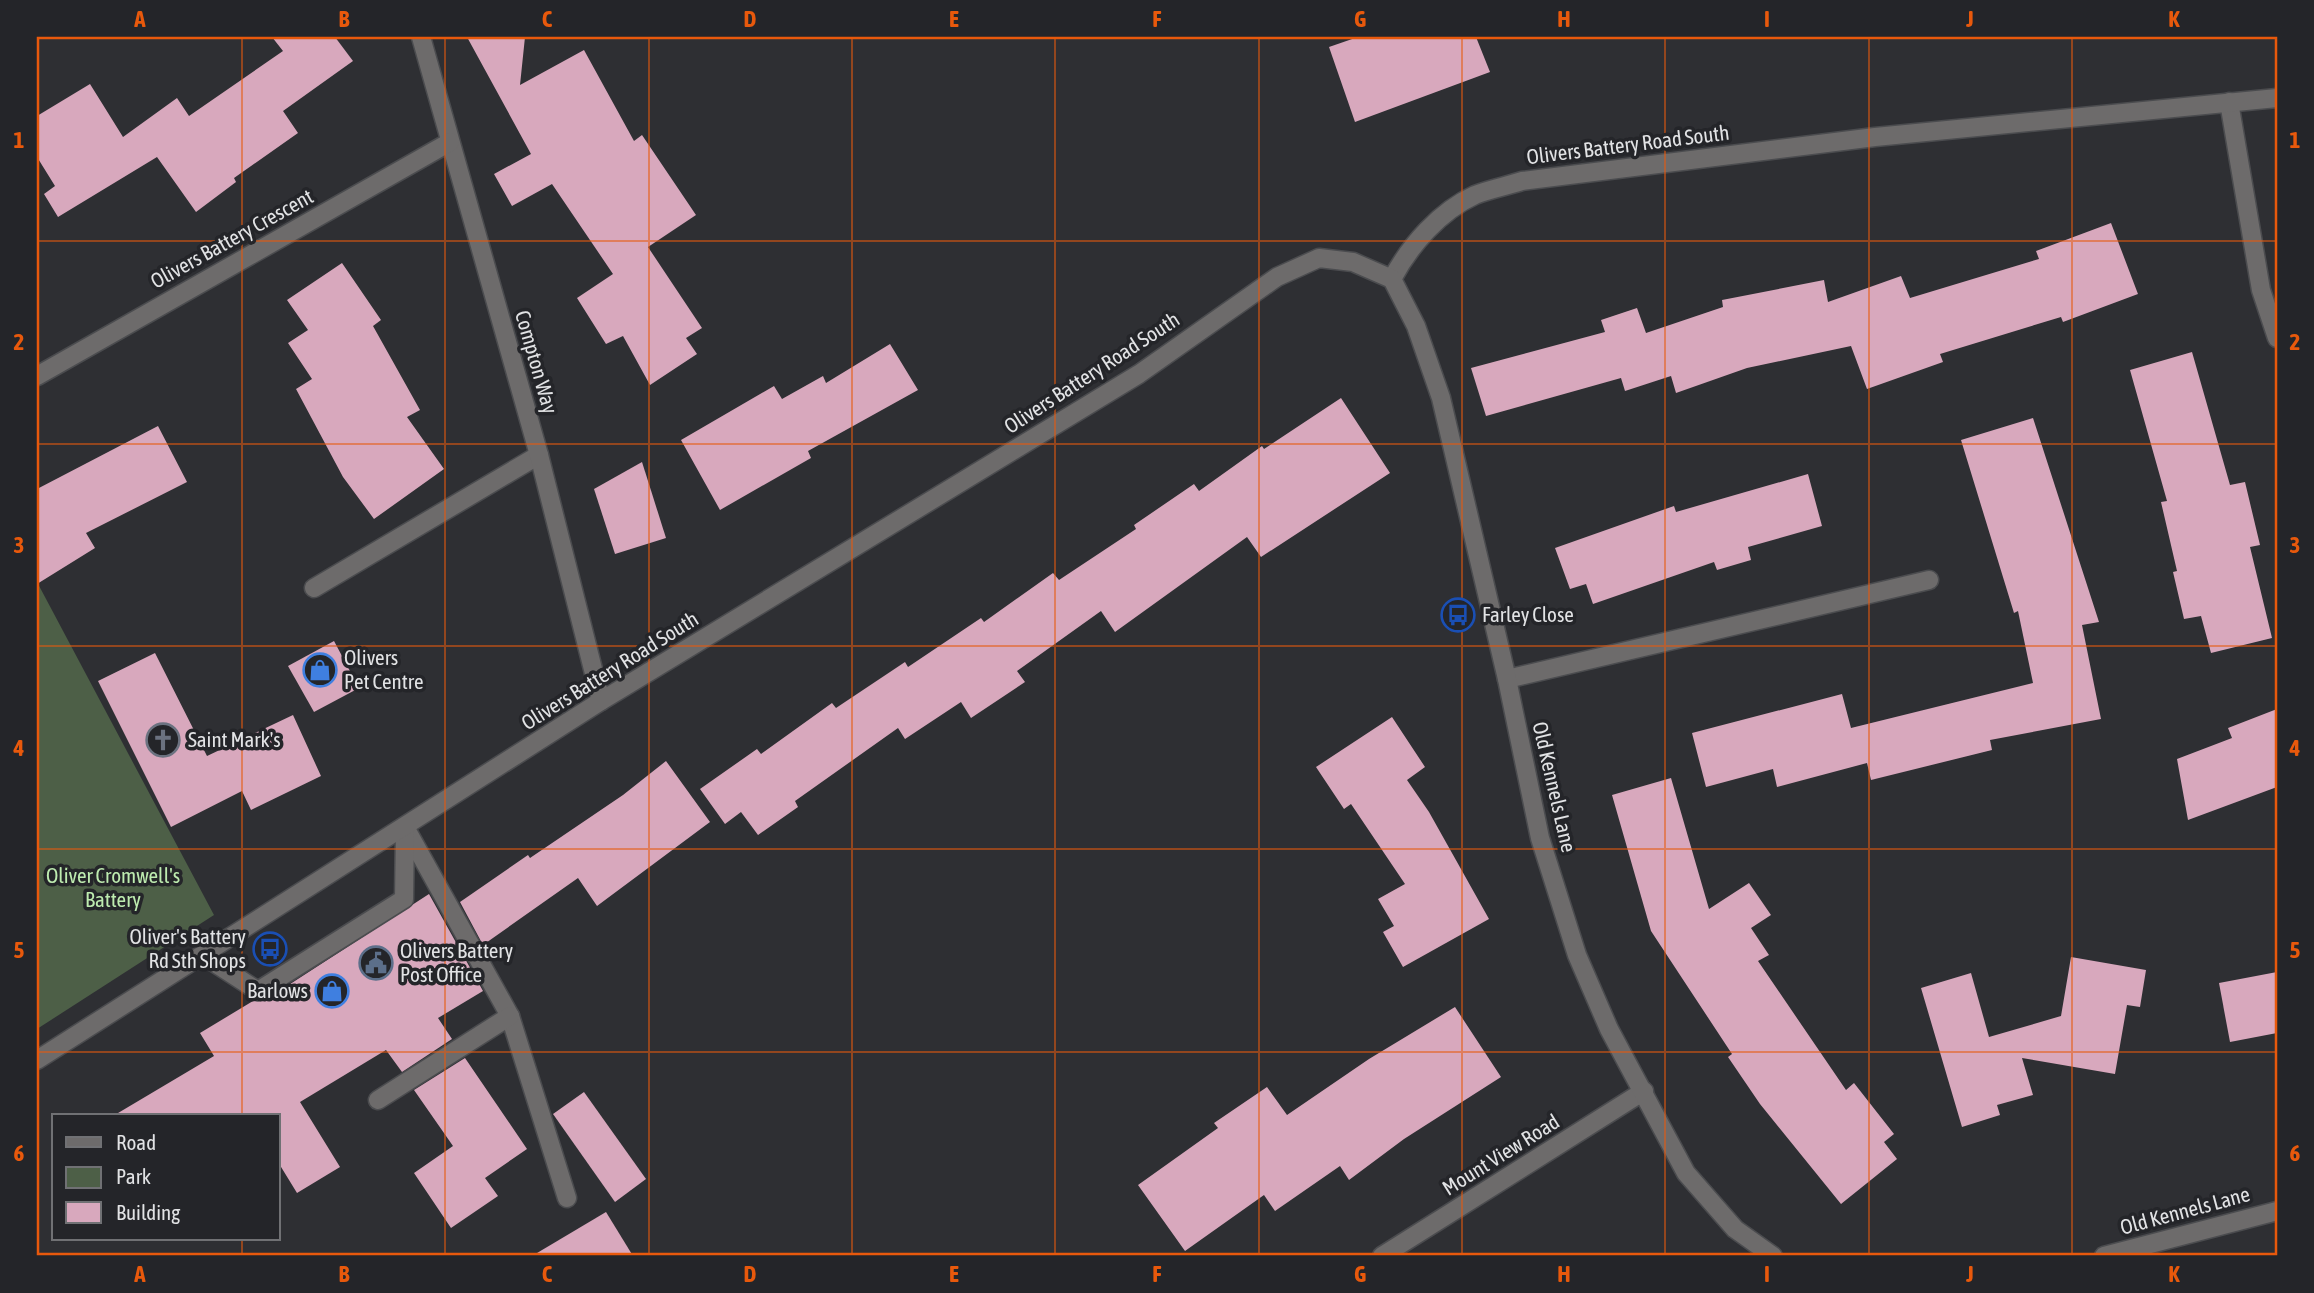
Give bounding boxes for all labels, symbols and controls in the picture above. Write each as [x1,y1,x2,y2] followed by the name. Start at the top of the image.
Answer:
[133,6,146,32] text: A
[339,6,350,32] text: B
[542,6,553,32] text: C
[744,6,757,32] text: D
[949,6,959,32] text: E
[1152,6,1162,32] text: F
[1354,6,1366,32] text: G
[1557,6,1571,32] text: H
[1764,6,1770,32] text: I
[1965,6,1974,32] text: J
[2168,6,2180,32] text: K
[1525,120,1731,168] street label: Olivers Battery Road South
[14,127,25,153] text: 1
[2290,127,2301,153] text: 1
[146,183,317,293] street label: Olivers Battery Crescent
[511,307,563,416] street label: Compton Way
[999,307,1184,438] street label: Olivers Battery Road South
[14,329,24,355] text: 2
[2290,329,2300,355] text: 2
[14,532,24,558] text: 3
[2290,532,2300,558] text: 3
[1439,596,1477,634] bus stop icon: Farley Close
[1482,602,1574,626] place label: Farley Close
[517,606,702,734] street label: Olivers Battery Road South
[344,645,424,693] place label: Olivers Pet Centre
[301,651,339,689] shop icon: Olivers Pet Centre
[1528,719,1582,854] street label: Old Kennels Lane
[144,721,182,759] church icon: Saint Mark's
[188,727,281,751] place label: Saint Mark's
[13,735,25,761] text: 4
[2289,735,2301,761] text: 4
[46,863,180,911] park label: Oliver Cromwell's Battery
[129,924,246,972] place label: Oliver's Battery Rd Sth Shops
[251,930,289,968] bus stop icon: Oliver's Battery Rd Sth Shops
[14,937,25,963] text: 5
[2290,937,2301,963] text: 5
[400,938,513,986] place label: Olivers Battery Post Office
[357,944,395,982] public building icon: Olivers Battery Post Office
[313,972,351,1010] shop icon: Barlows
[247,978,308,1002] place label: Barlows
[1438,1109,1563,1200] street label: Mount View Road
[52,1114,280,1240] legend
[116,1130,156,1154] text: Road
[14,1140,25,1166] text: 6
[2290,1140,2301,1166] text: 6
[116,1164,151,1188] text: Park
[2117,1181,2252,1239] street label: Old Kennels Lane
[116,1200,180,1224] text: Building
[133,1261,146,1287] text: A
[339,1261,350,1287] text: B
[542,1261,553,1287] text: C
[744,1261,757,1287] text: D
[949,1261,959,1287] text: E
[1152,1261,1162,1287] text: F
[1354,1261,1366,1287] text: G
[1557,1261,1571,1287] text: H
[1764,1261,1770,1287] text: I
[1965,1261,1974,1287] text: J
[2168,1261,2180,1287] text: K

